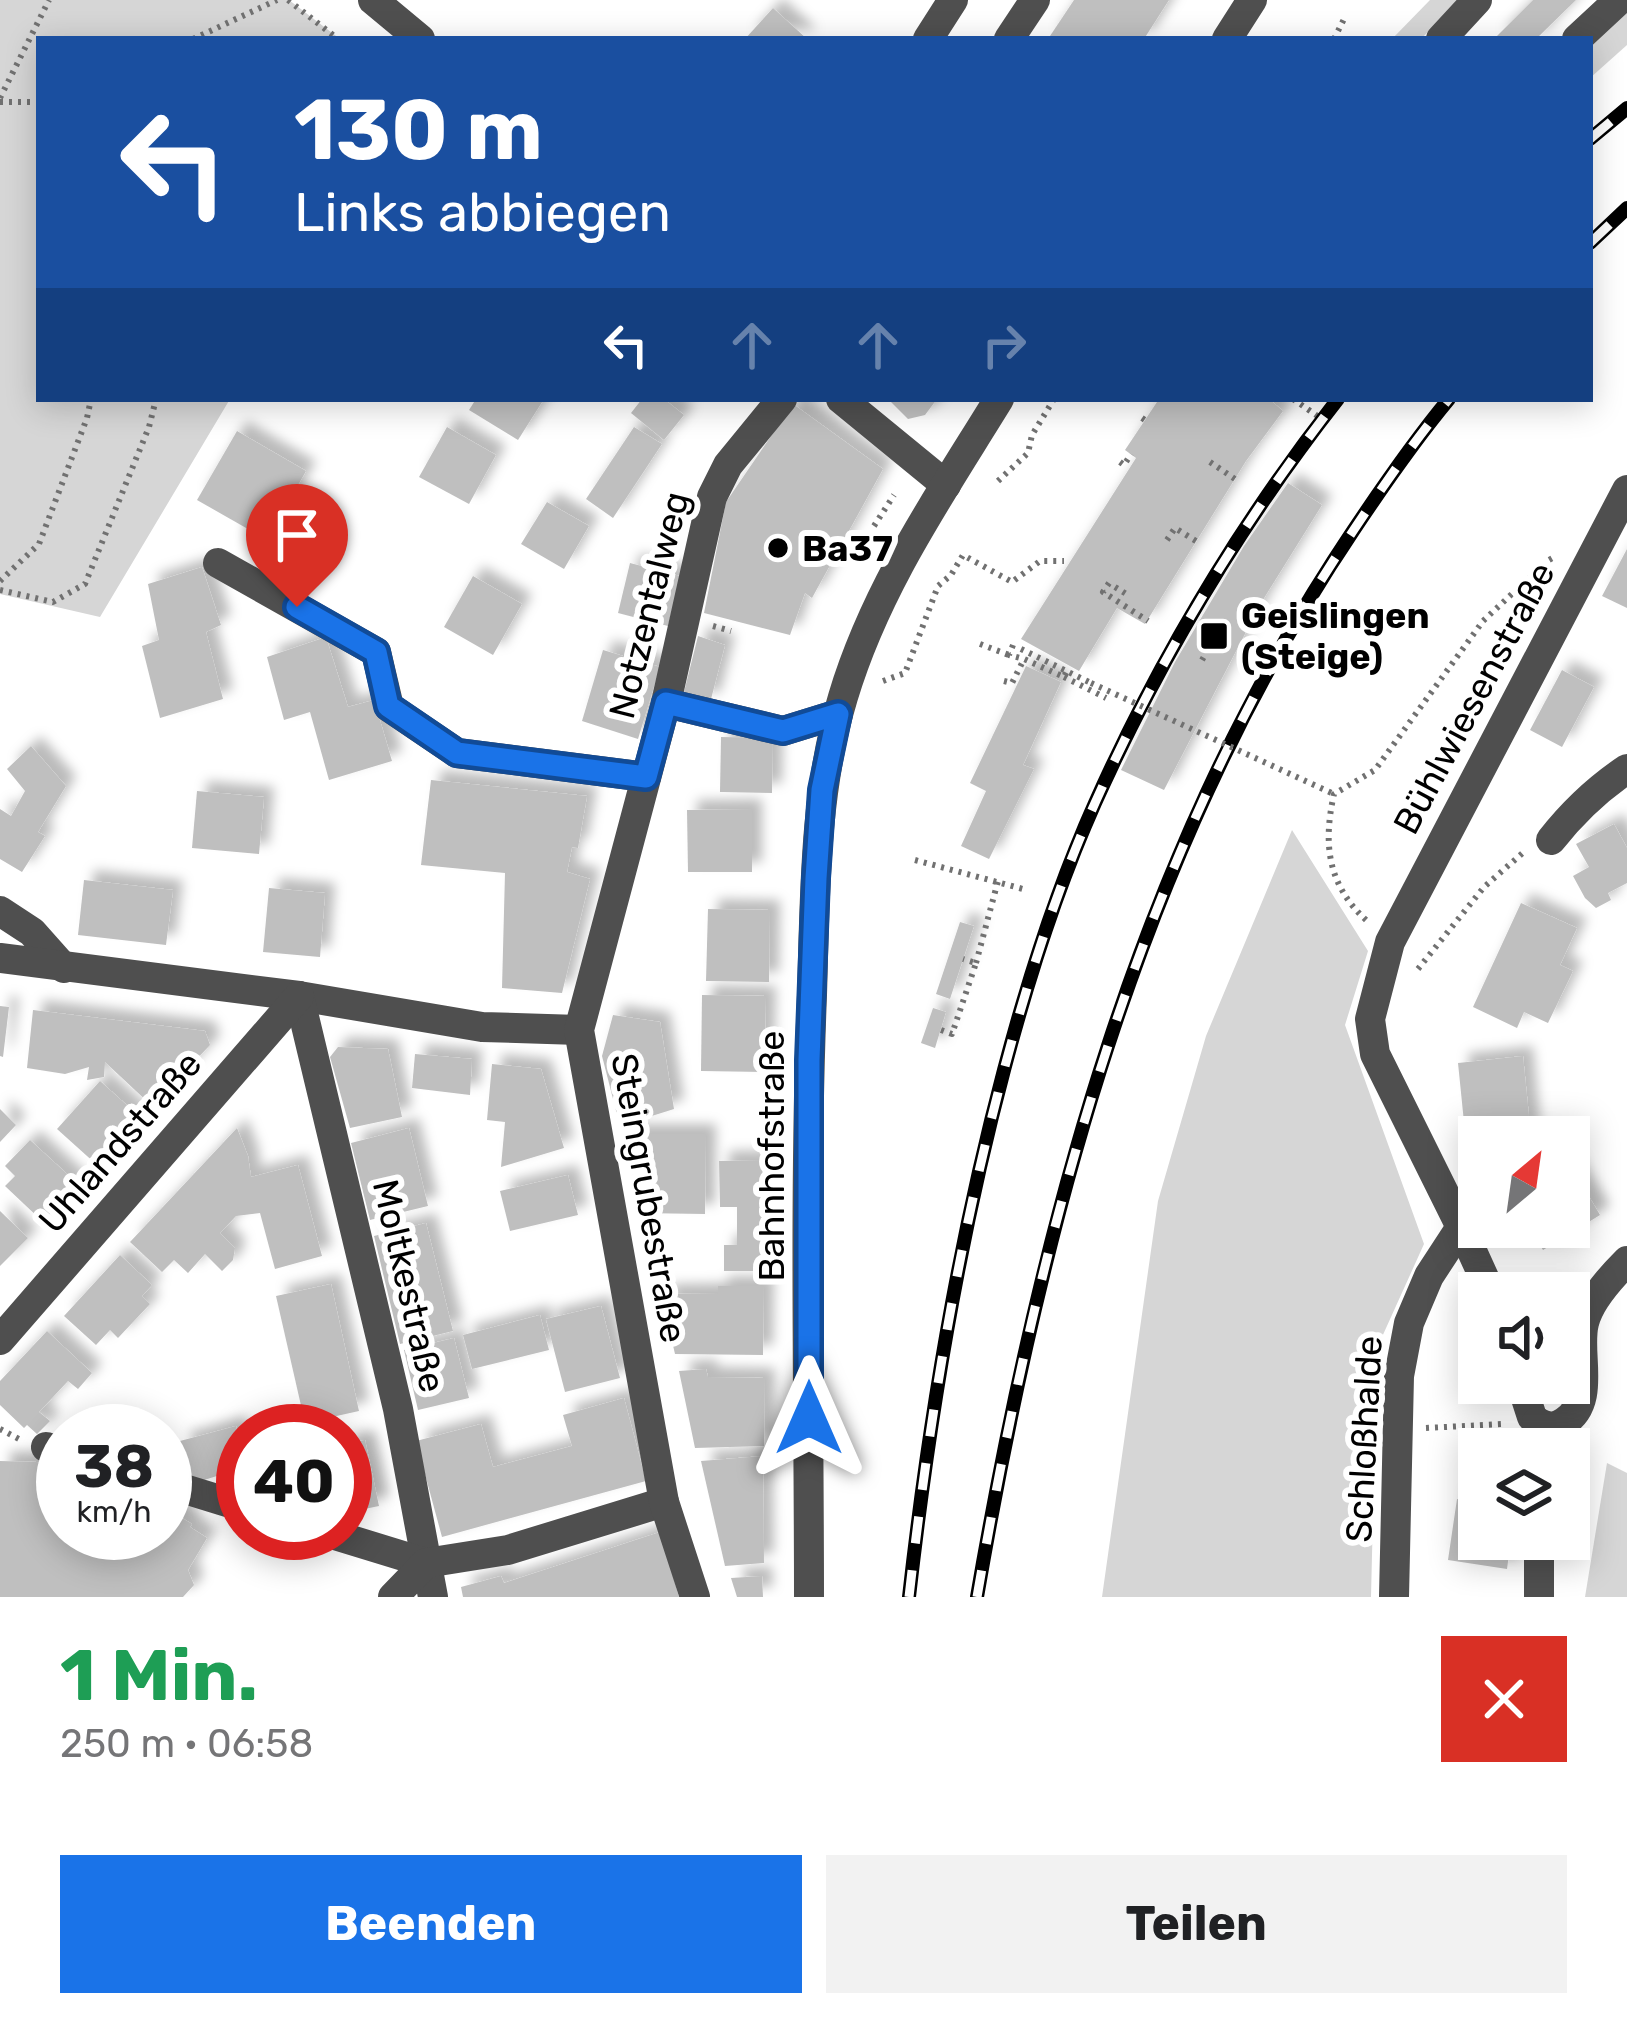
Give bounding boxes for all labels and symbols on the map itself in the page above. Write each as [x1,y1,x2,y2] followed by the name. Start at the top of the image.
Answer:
[246,484,348,607] pin
[600,487,698,723] street label: Notzentalweg
[802,527,893,570] place label: Ba37
[765,535,791,561] marker: Ba37
[1384,555,1564,841] street label: Bühlwiesenstraße
[1241,594,1430,678] place label: Geislingen (Steige)
[1198,620,1230,652] marker: Geislingen (Steige)
[750,1031,793,1281] street label: Bahnhofstraße
[30,1043,210,1241] street label: Uhlandstraße
[602,1050,696,1346] street label: Steingrubestraße
[1458,1116,1590,1248] north arrow
[364,1175,454,1397] street label: Moltkestraße
[1337,1335,1391,1543] street label: Schloßhalde
[746,1355,872,1481] position arrow
[216,1404,372,1560] speed limit sign: 40

